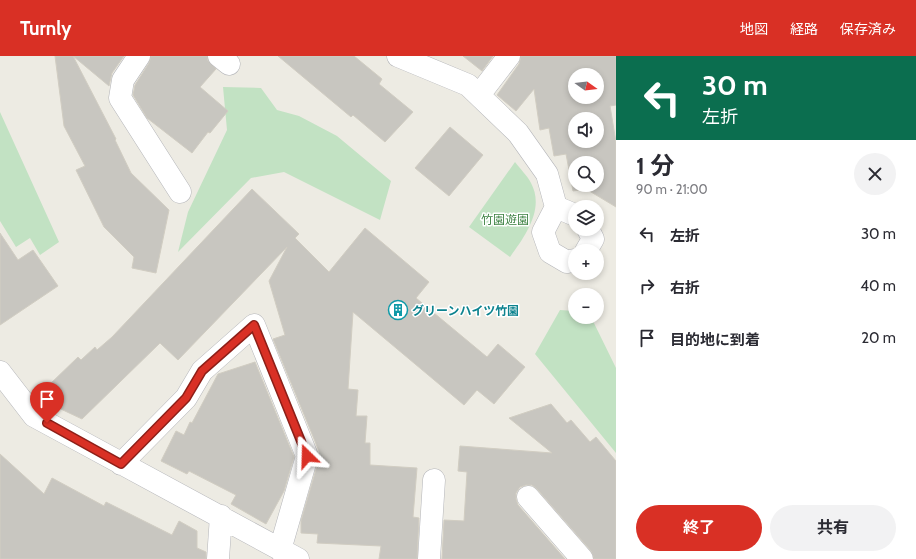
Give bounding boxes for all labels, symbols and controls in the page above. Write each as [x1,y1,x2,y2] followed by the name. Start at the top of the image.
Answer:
[20,17,71,40] text: Turnly
[740,20,768,38] text: 地図
[790,20,818,38] text: 経路
[840,20,896,38] text: 保存済み
[568,68,604,104] north arrow
[568,68,604,324] map controls
[702,68,768,102] text: 30 m
[636,72,688,124] icon: left
[702,106,738,128] text: 左折
[568,112,604,148] button: sound
[636,151,674,180] text: 1 分
[854,153,896,195] button: close
[568,156,604,192] button: search
[636,181,708,197] text: 90 m · 21:00
[568,200,604,236] button: layers
[481,212,529,227] park label: 竹園遊園
[636,223,658,245] icon: left
[861,225,896,243] text: 30 m
[670,227,700,245] text: 左折
[568,244,604,280] button: +
[636,275,658,297] icon: right
[860,277,896,295] text: 40 m
[670,279,700,297] text: 右折
[568,288,604,324] button: −
[387,299,409,321] building icon: グリーンハイツ竹園
[412,303,519,318] place label: グリーンハイツ竹園
[636,327,658,349] icon: arrive
[861,329,896,347] text: 20 m
[670,331,760,349] text: 目的地に到着
[30,382,64,423] pin
[36,388,58,410] icon: arrive
[286,435,328,477] position arrow
[636,505,762,551] button: 終了
[770,505,896,551] button: 共有

